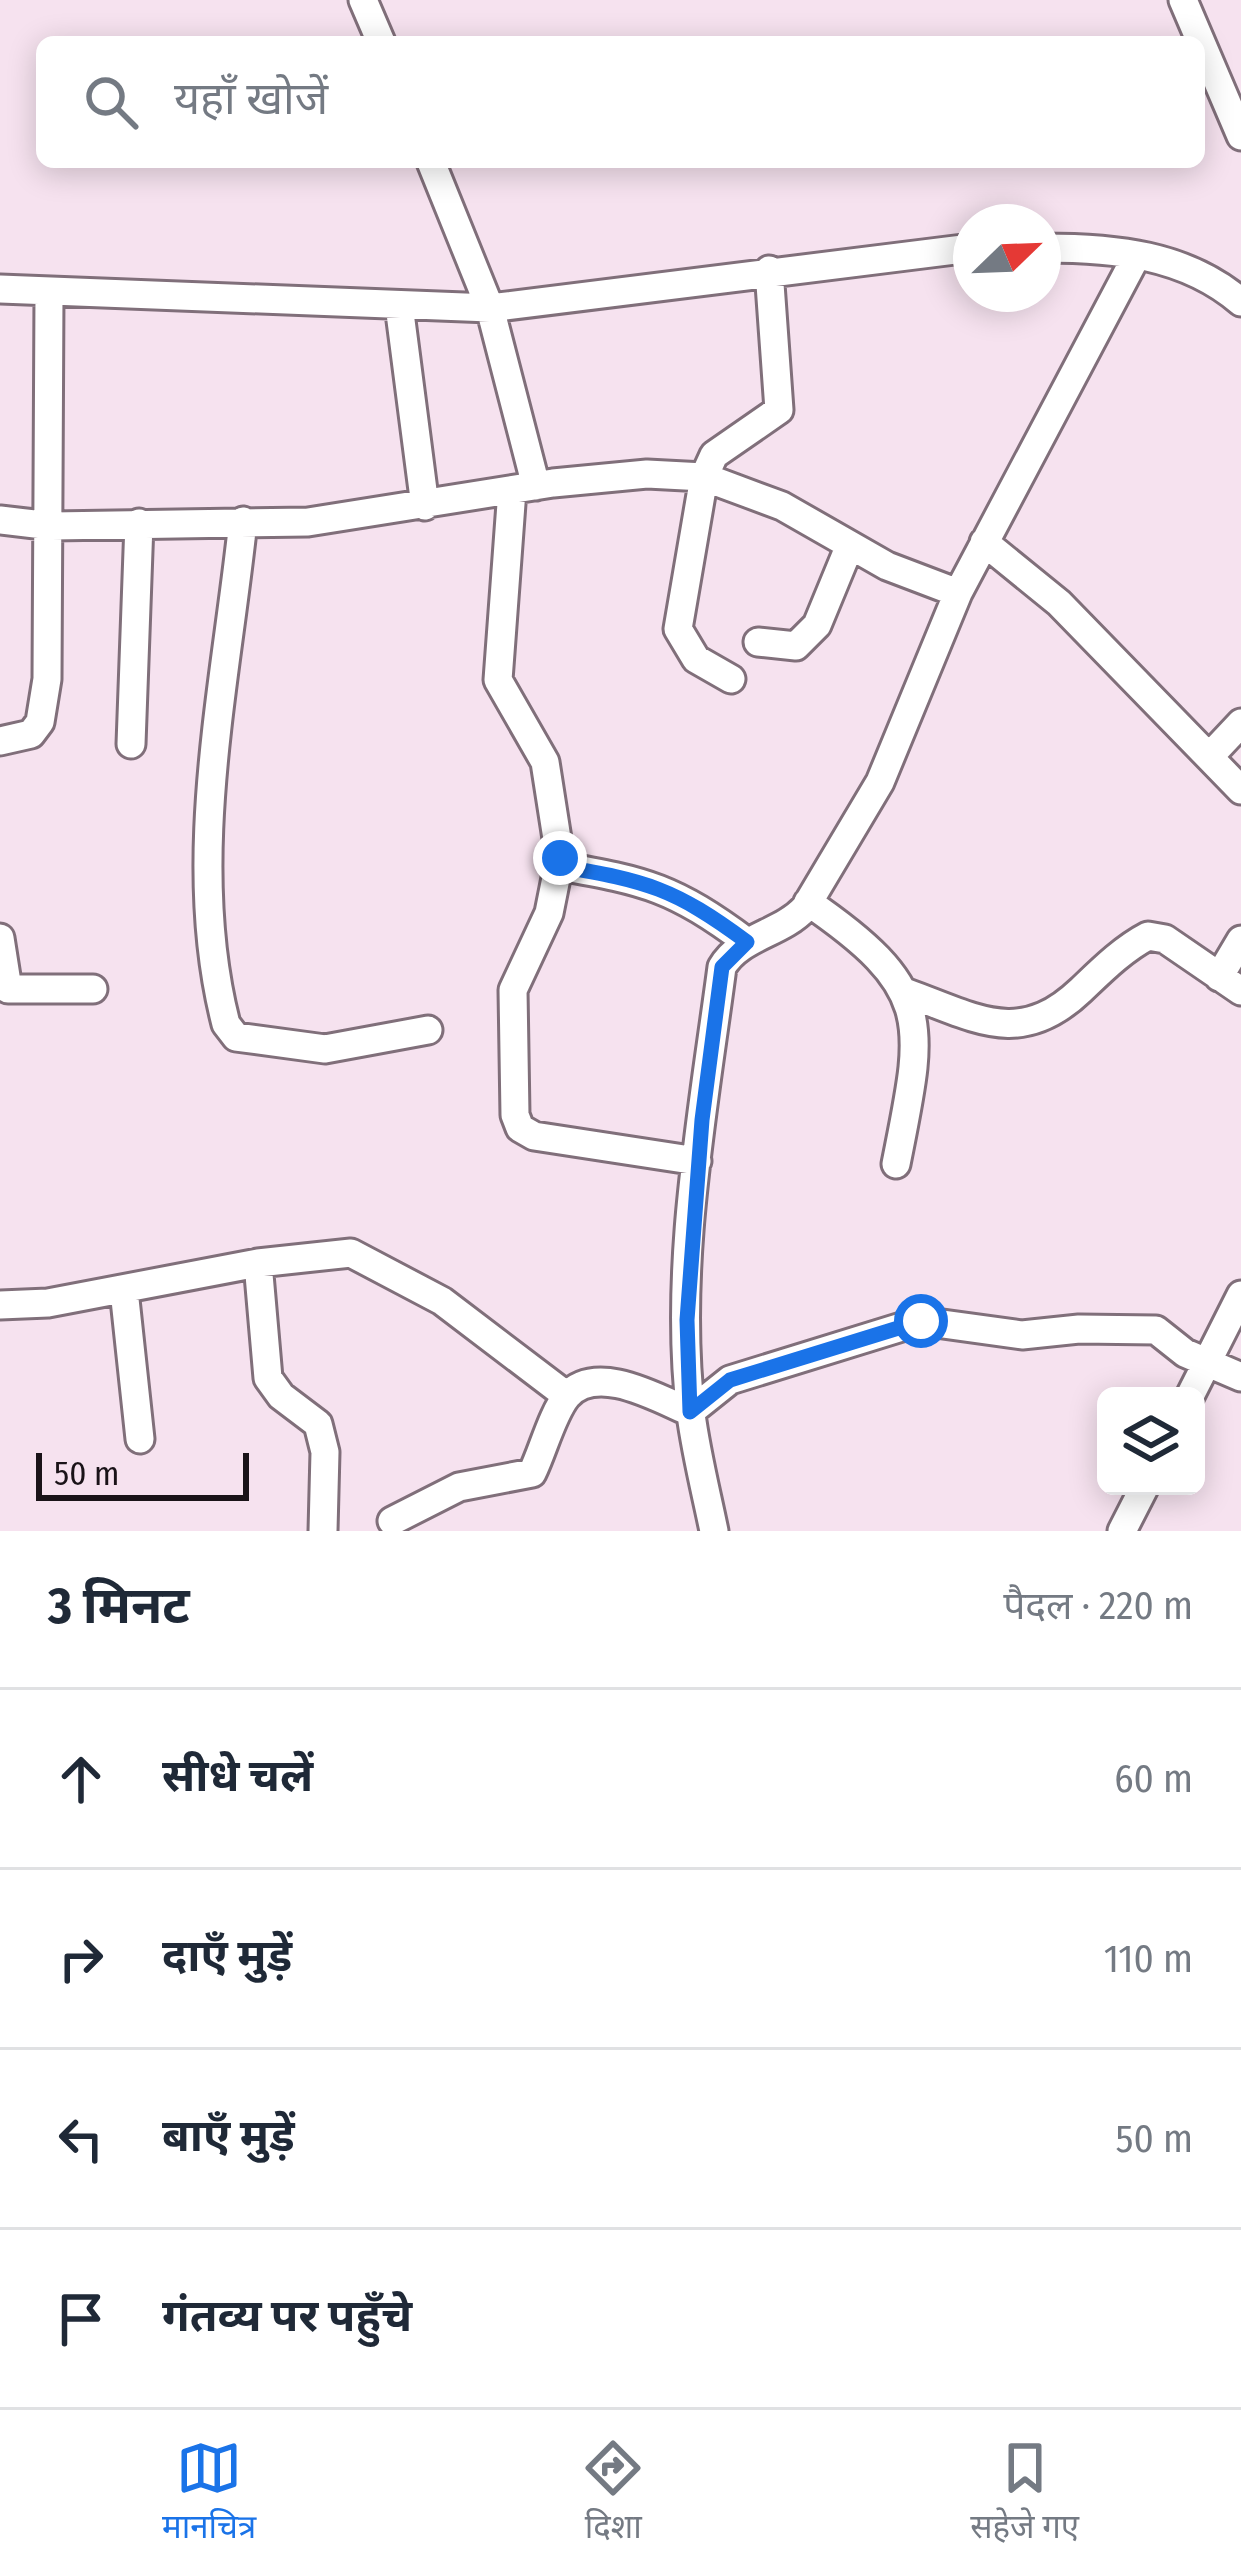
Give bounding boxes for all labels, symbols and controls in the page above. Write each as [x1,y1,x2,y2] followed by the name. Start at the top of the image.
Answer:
[36,36,1205,168] search box
[78,69,144,135] icon: search
[174,72,328,126] text: यहाँ खोजें
[953,204,1061,312] north arrow
[533,831,587,885] route end
[894,1294,948,1348] route start
[1097,1387,1205,1495] map controls
[1097,1387,1205,1495] button: layers
[36,1447,249,1500] scale bar
[54,1454,119,1494] text: 50 m
[48,1575,190,1637] text: 3 मिनट
[1003,1583,1193,1629] text: पैदल · 220 m
[48,1746,114,1812] icon: ahead
[162,1749,313,1803] text: सीधे चलें
[1114,1756,1193,1802] text: 60 m
[48,1926,114,1992] icon: right
[162,1929,292,1983] text: दाएँ मुड़ें
[1104,1936,1193,1982] text: 110 m
[48,2106,114,2172] icon: left
[162,2109,295,2163] text: बाएँ मुड़ें
[1116,2116,1193,2162] text: 50 m
[48,2286,114,2352] icon: arrive
[162,2289,412,2343] text: गंतव्य पर पहुँचे
[162,2435,256,2551] tab: मानचित्र
[580,2435,646,2551] tab: दिशा
[970,2435,1079,2551] tab: सहेजे गए

